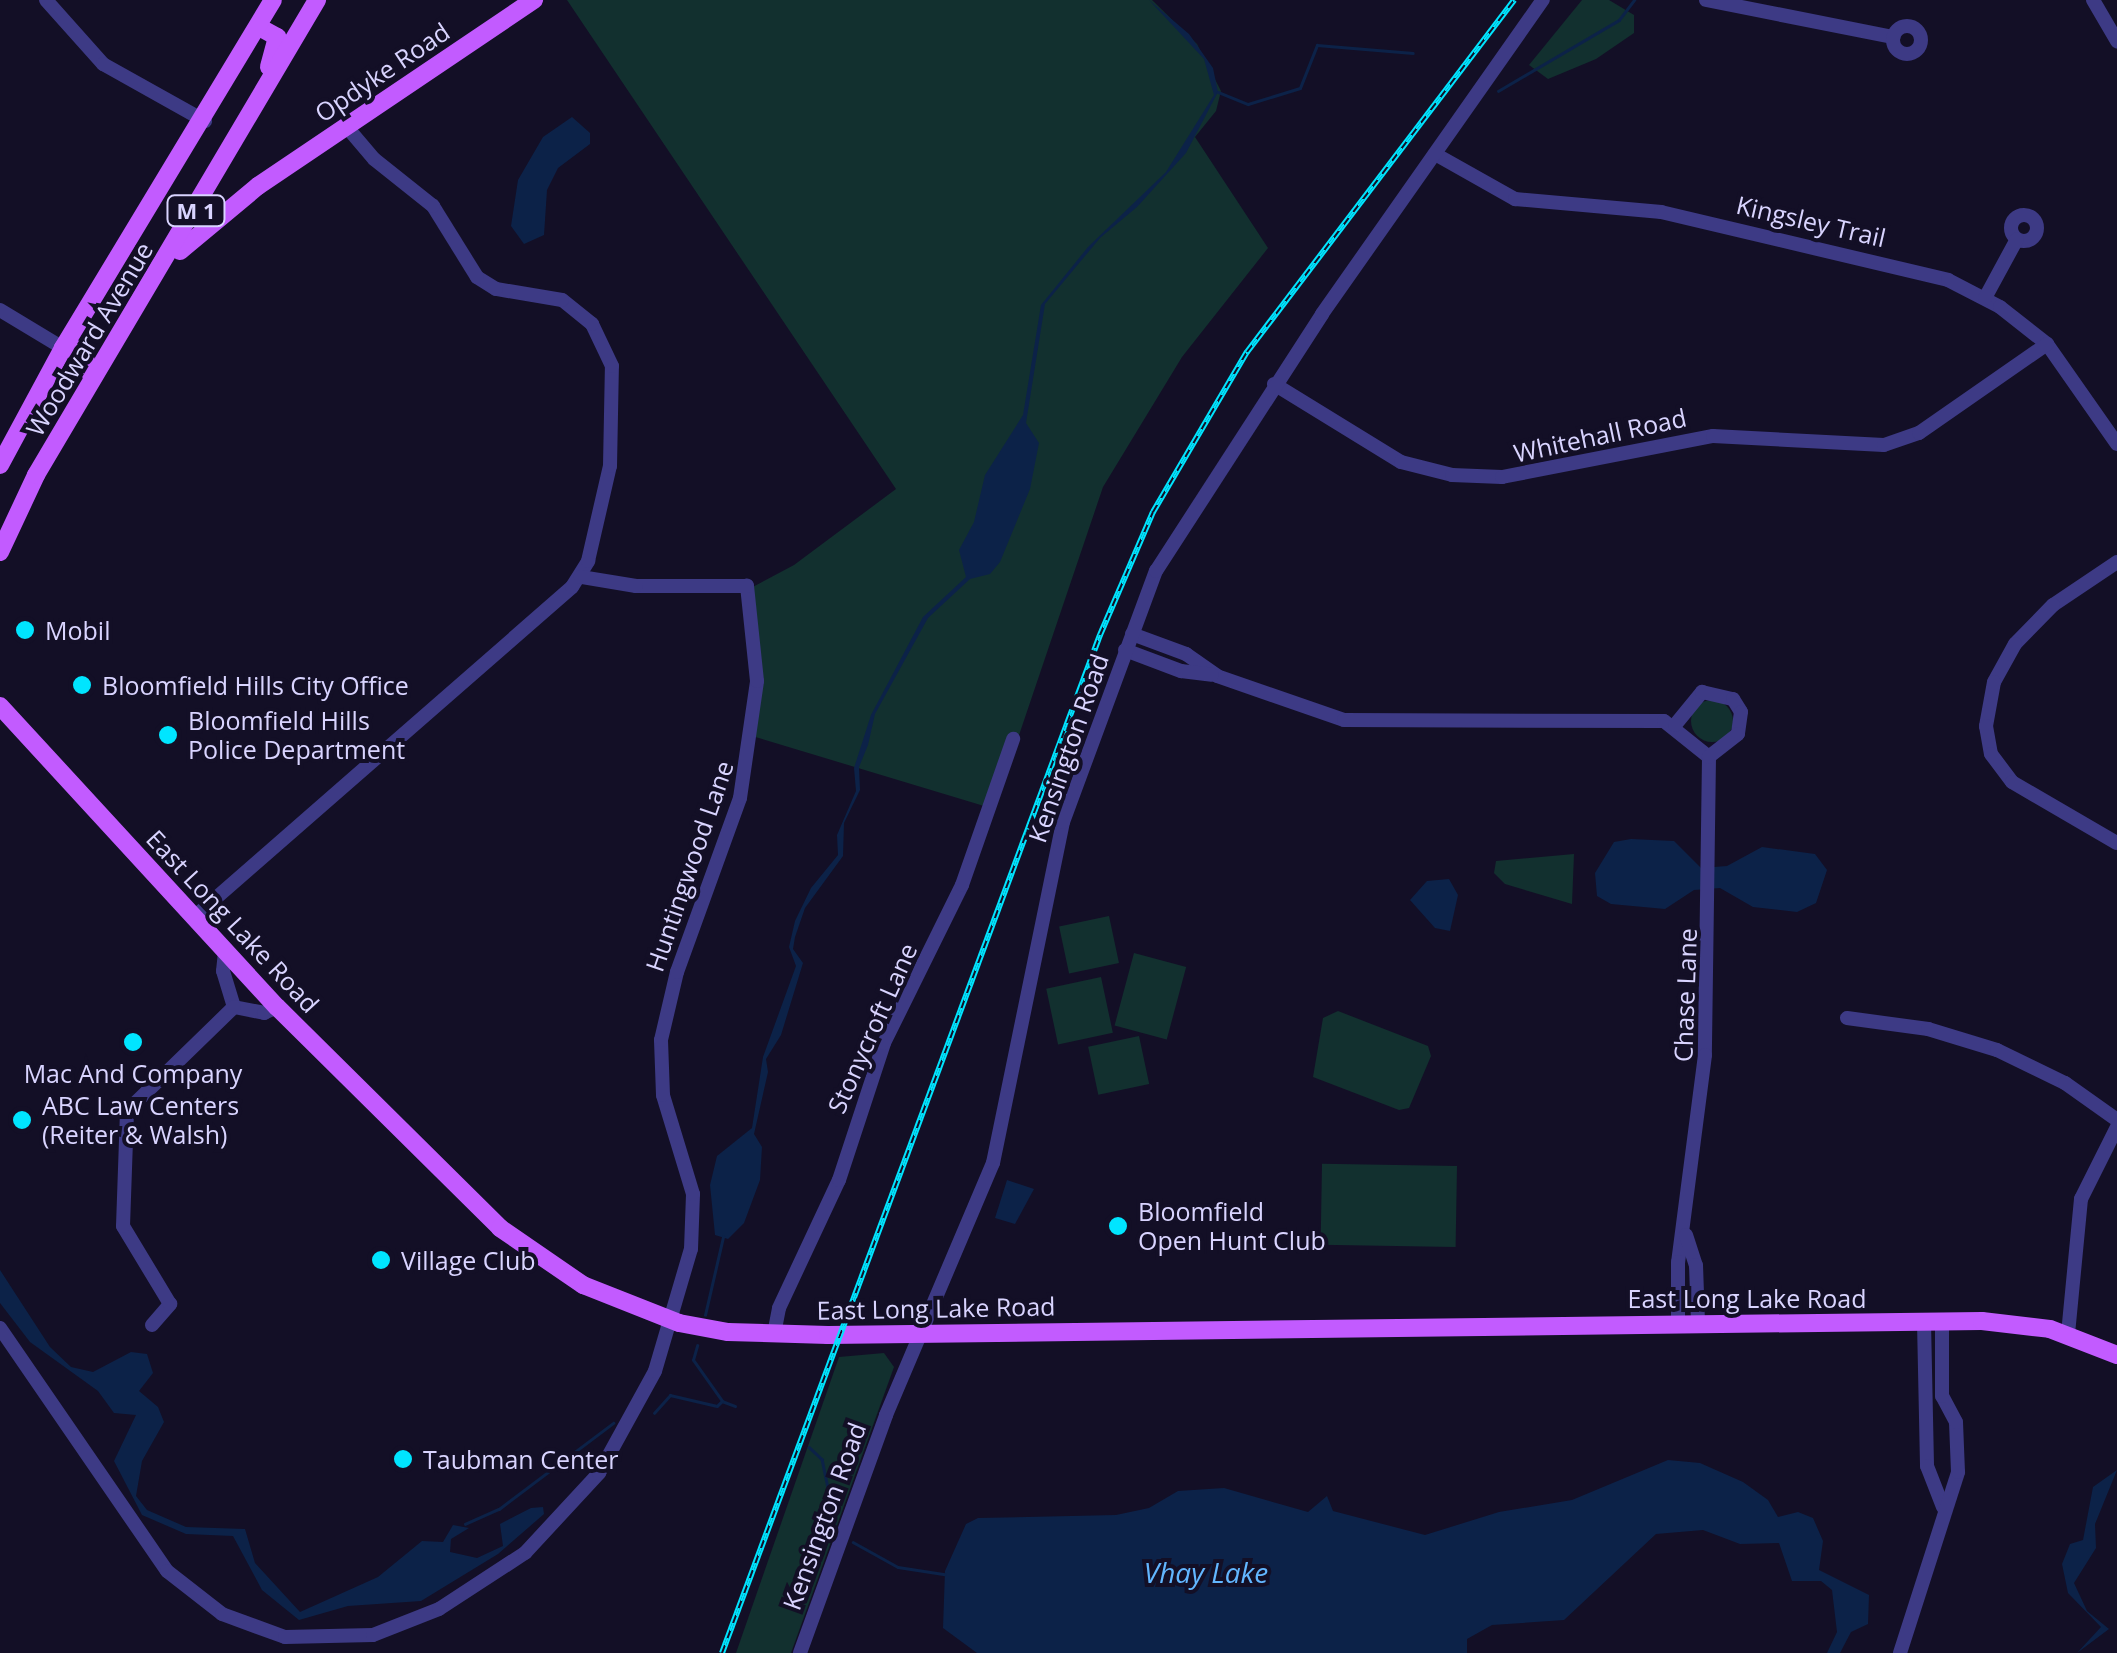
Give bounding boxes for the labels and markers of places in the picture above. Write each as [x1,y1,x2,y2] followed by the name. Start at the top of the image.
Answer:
[45,615,110,645] place label: Mobil
[14,619,36,641] marker: Mobil
[102,670,409,700] place label: Bloomfield Hills City Office
[71,674,93,696] marker: Bloomfield Hills City Office
[188,706,405,765] place label: Bloomfield Hills Police Department
[157,724,179,746] marker: Bloomfield Hills Police Department
[122,1031,144,1053] marker: Mac And Company
[24,1058,242,1088] place label: Mac And Company
[42,1091,239,1150] place label: ABC Law Centers (Reiter & Walsh)
[11,1109,33,1131] marker: ABC Law Centers (Reiter & Walsh)
[1138,1197,1326,1256] place label: Bloomfield Open Hunt Club
[1107,1215,1129,1237] marker: Bloomfield Open Hunt Club
[401,1245,536,1275] place label: Village Club
[370,1249,392,1271] marker: Village Club
[423,1444,618,1474] place label: Taubman Center
[392,1448,414,1470] marker: Taubman Center

